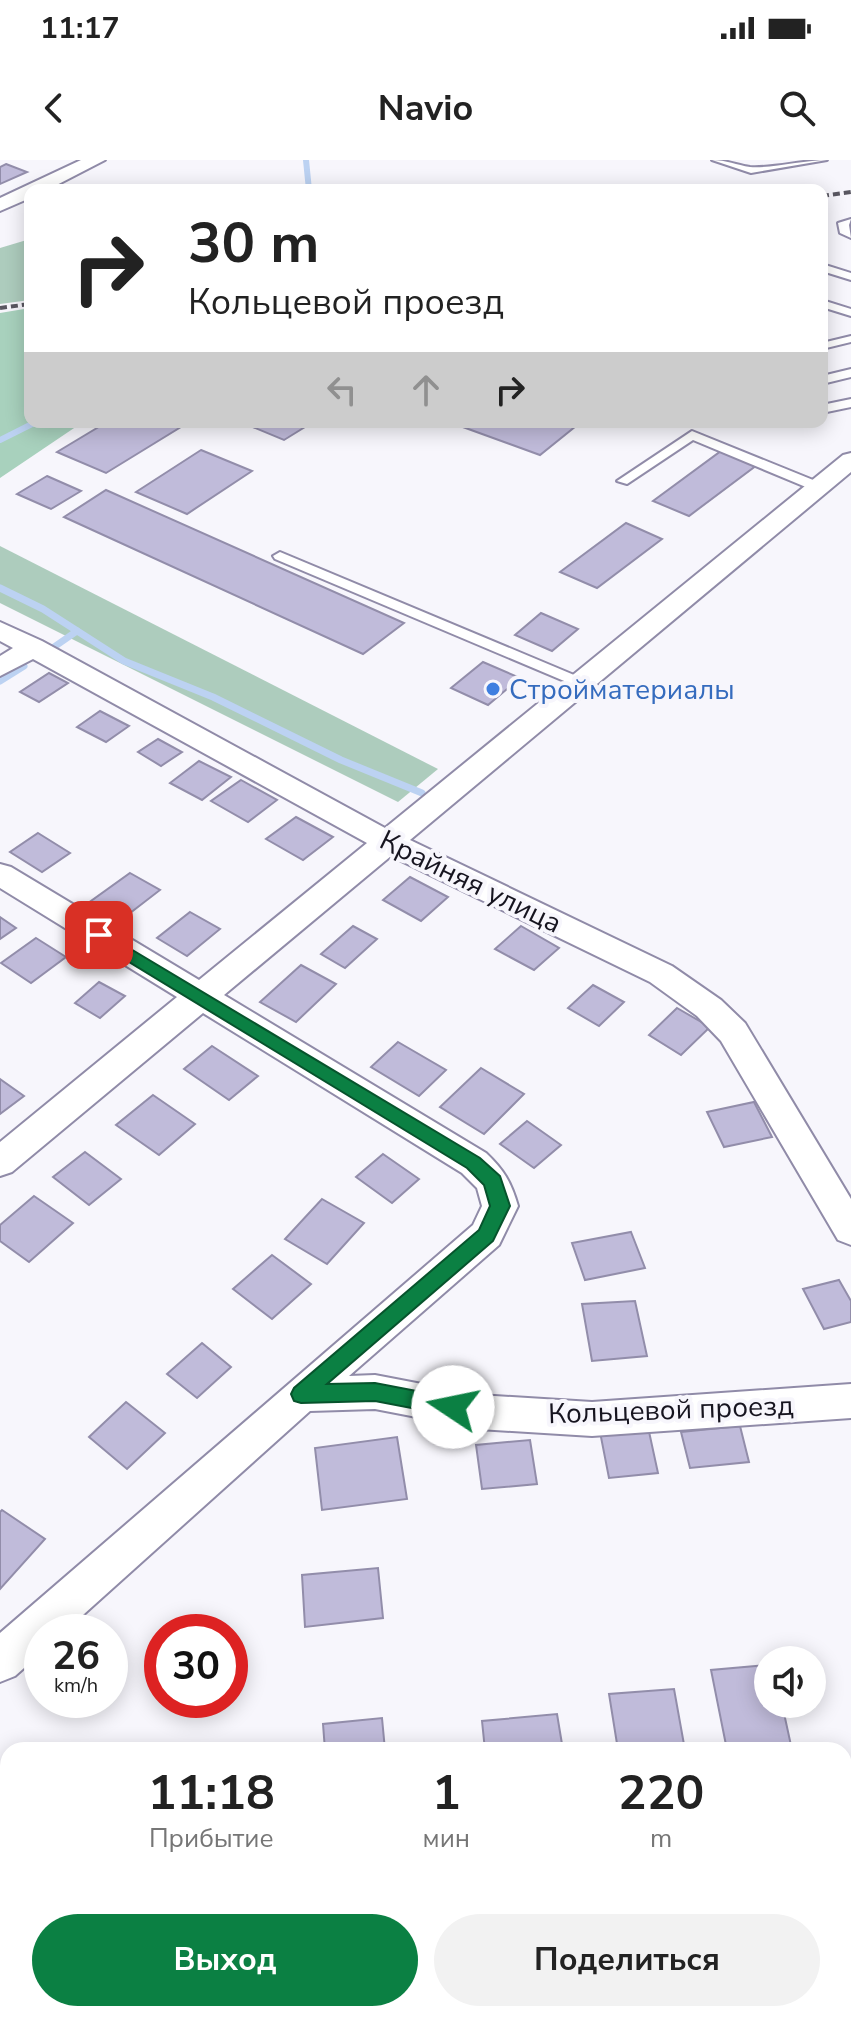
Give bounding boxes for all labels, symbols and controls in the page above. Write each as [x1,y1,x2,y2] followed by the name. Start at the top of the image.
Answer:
[40,8,119,49] text: 11:17
[378,84,473,133] text: Navio
[32,86,76,130] icon: back
[775,86,819,130] icon: search
[188,205,319,282] text: 30 m
[56,216,160,320] icon: right
[188,278,504,327] text: Кольцевой проезд
[320,368,364,412] icon: left
[404,368,448,412] icon: ahead
[488,368,532,412] icon: right
[509,671,735,709] place label: Стройматериалы
[484,680,502,698] marker: Стройматериалы
[373,821,568,942] street label: Крайняя улица
[65,901,133,969] pin
[77,913,121,957] icon: arrive
[411,1365,495,1449] position arrow
[548,1387,795,1433] street label: Кольцевой проезд
[144,1614,248,1718] speed limit sign: 30
[52,1629,100,1683] text: 26
[754,1646,826,1718] map controls
[754,1646,826,1718] button: sound
[54,1672,98,1699] text: km/h
[148,1760,275,1826] text: 11:18
[432,1760,461,1826] text: 1
[618,1760,704,1826] text: 220
[149,1821,274,1856] text: Прибытие
[423,1821,470,1856] text: мин
[650,1821,672,1856] text: m
[32,1914,418,2006] button: Выход
[434,1914,820,2006] button: Поделиться

